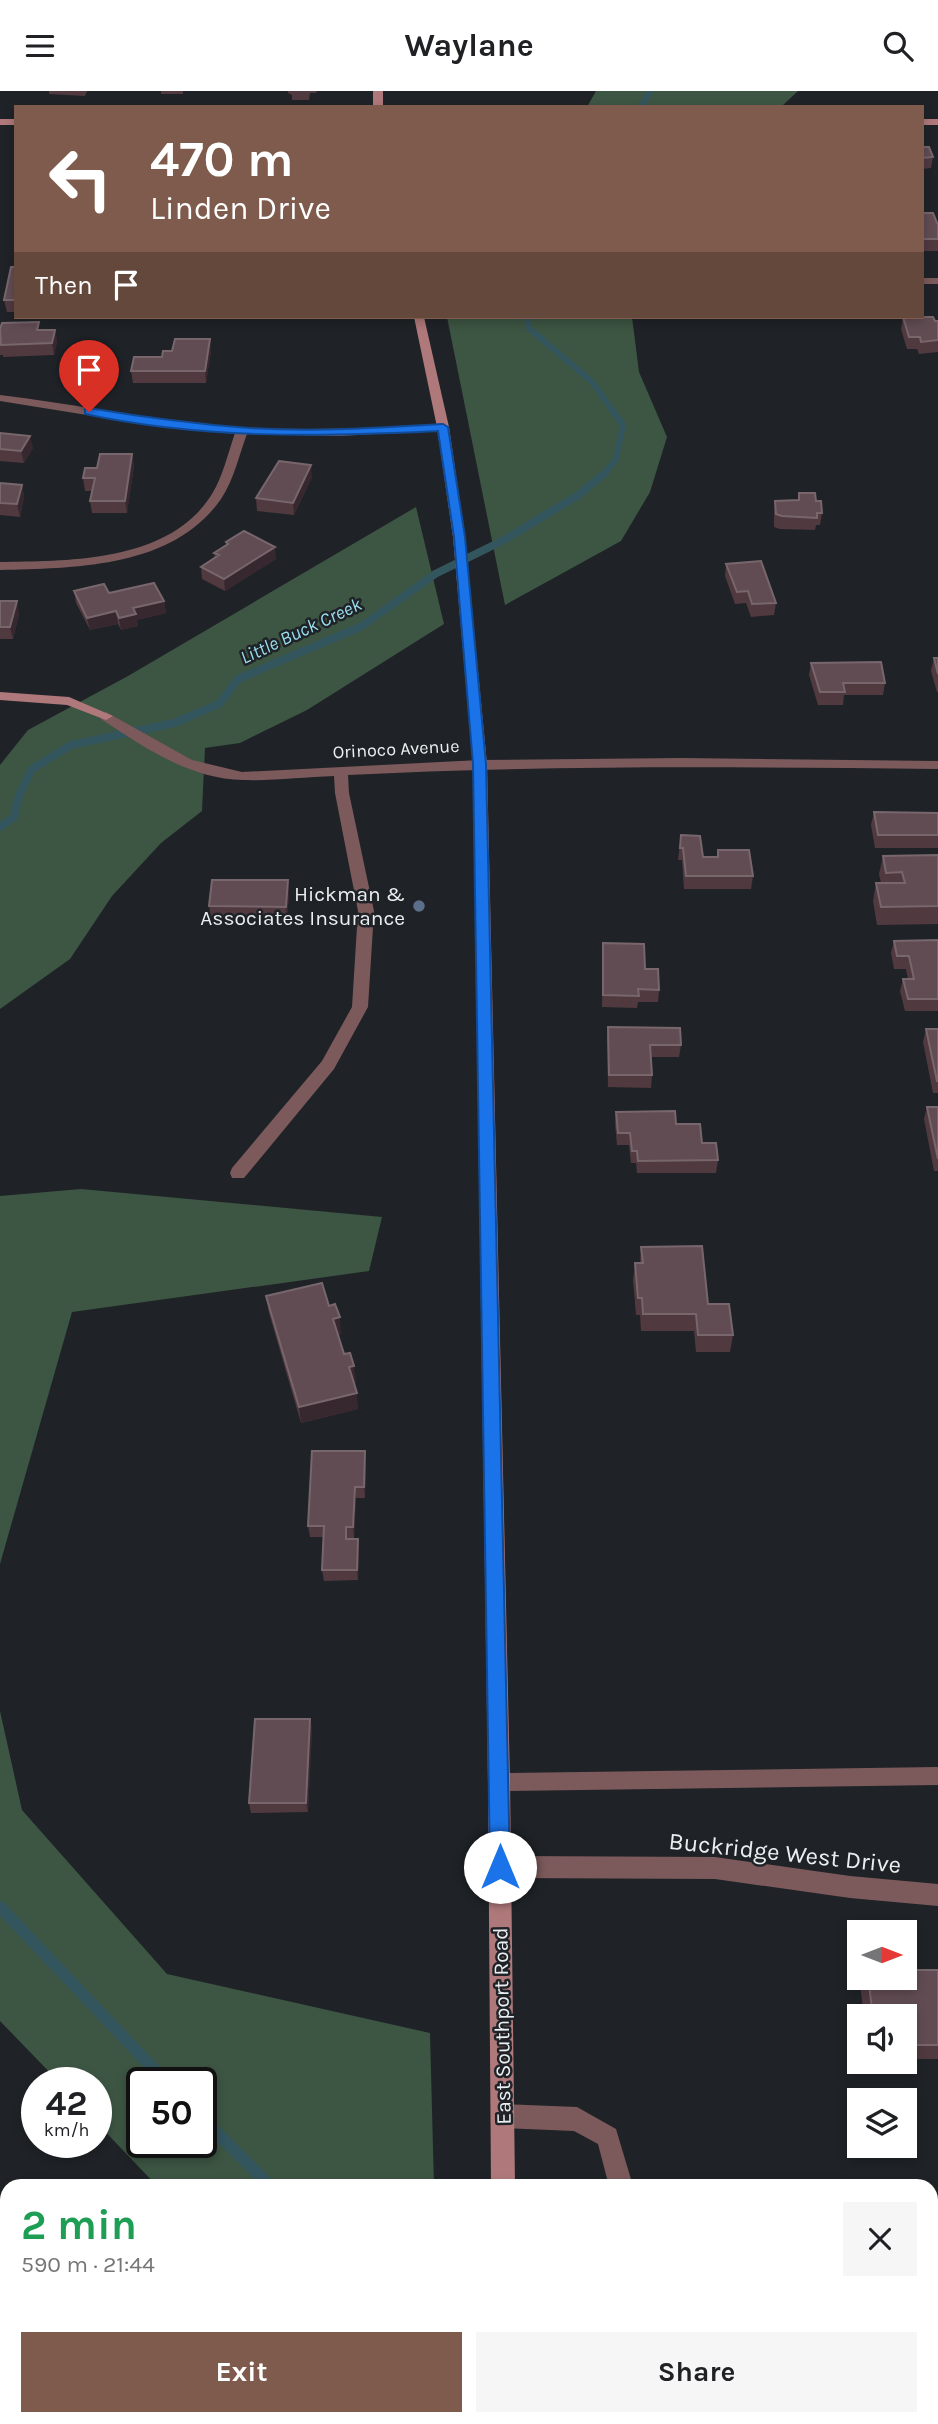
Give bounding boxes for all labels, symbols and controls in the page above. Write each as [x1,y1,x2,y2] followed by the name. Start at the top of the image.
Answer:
[21,27,59,65] icon: menu
[404,27,534,64] text: Waylane
[879,27,917,65] icon: search
[150,131,293,188] text: 470 m
[35,133,126,224] icon: left
[150,190,331,227] text: Linden Drive
[107,266,145,304] icon: arrive
[35,270,93,301] text: Then
[59,340,119,412] pin
[70,351,108,389] icon: arrive
[237,593,365,669] water label: Little Buck Creek
[332,735,460,763] street label: Orinoco Avenue
[200,882,405,930] place label: Hickman & Associates Insurance
[411,898,427,914] marker: Hickman & Associates Insurance
[667,1827,903,1879] street label: Buckridge West Drive
[463,1830,537,1904] position arrow
[847,1920,917,1990] north arrow
[847,1920,917,2158] map controls
[488,1927,516,2125] street label: East Southport Road
[847,2004,917,2074] button: sound
[126,2067,217,2158] speed limit sign: 50
[46,2083,88,2124] text: 42
[847,2088,917,2158] button: layers
[44,2119,89,2141] text: km/h
[21,2200,137,2250] text: 2 min
[843,2202,917,2276] button: close
[21,2251,155,2278] text: 590 m · 21:44
[21,2332,462,2412] button: Exit
[476,2332,917,2412] button: Share

